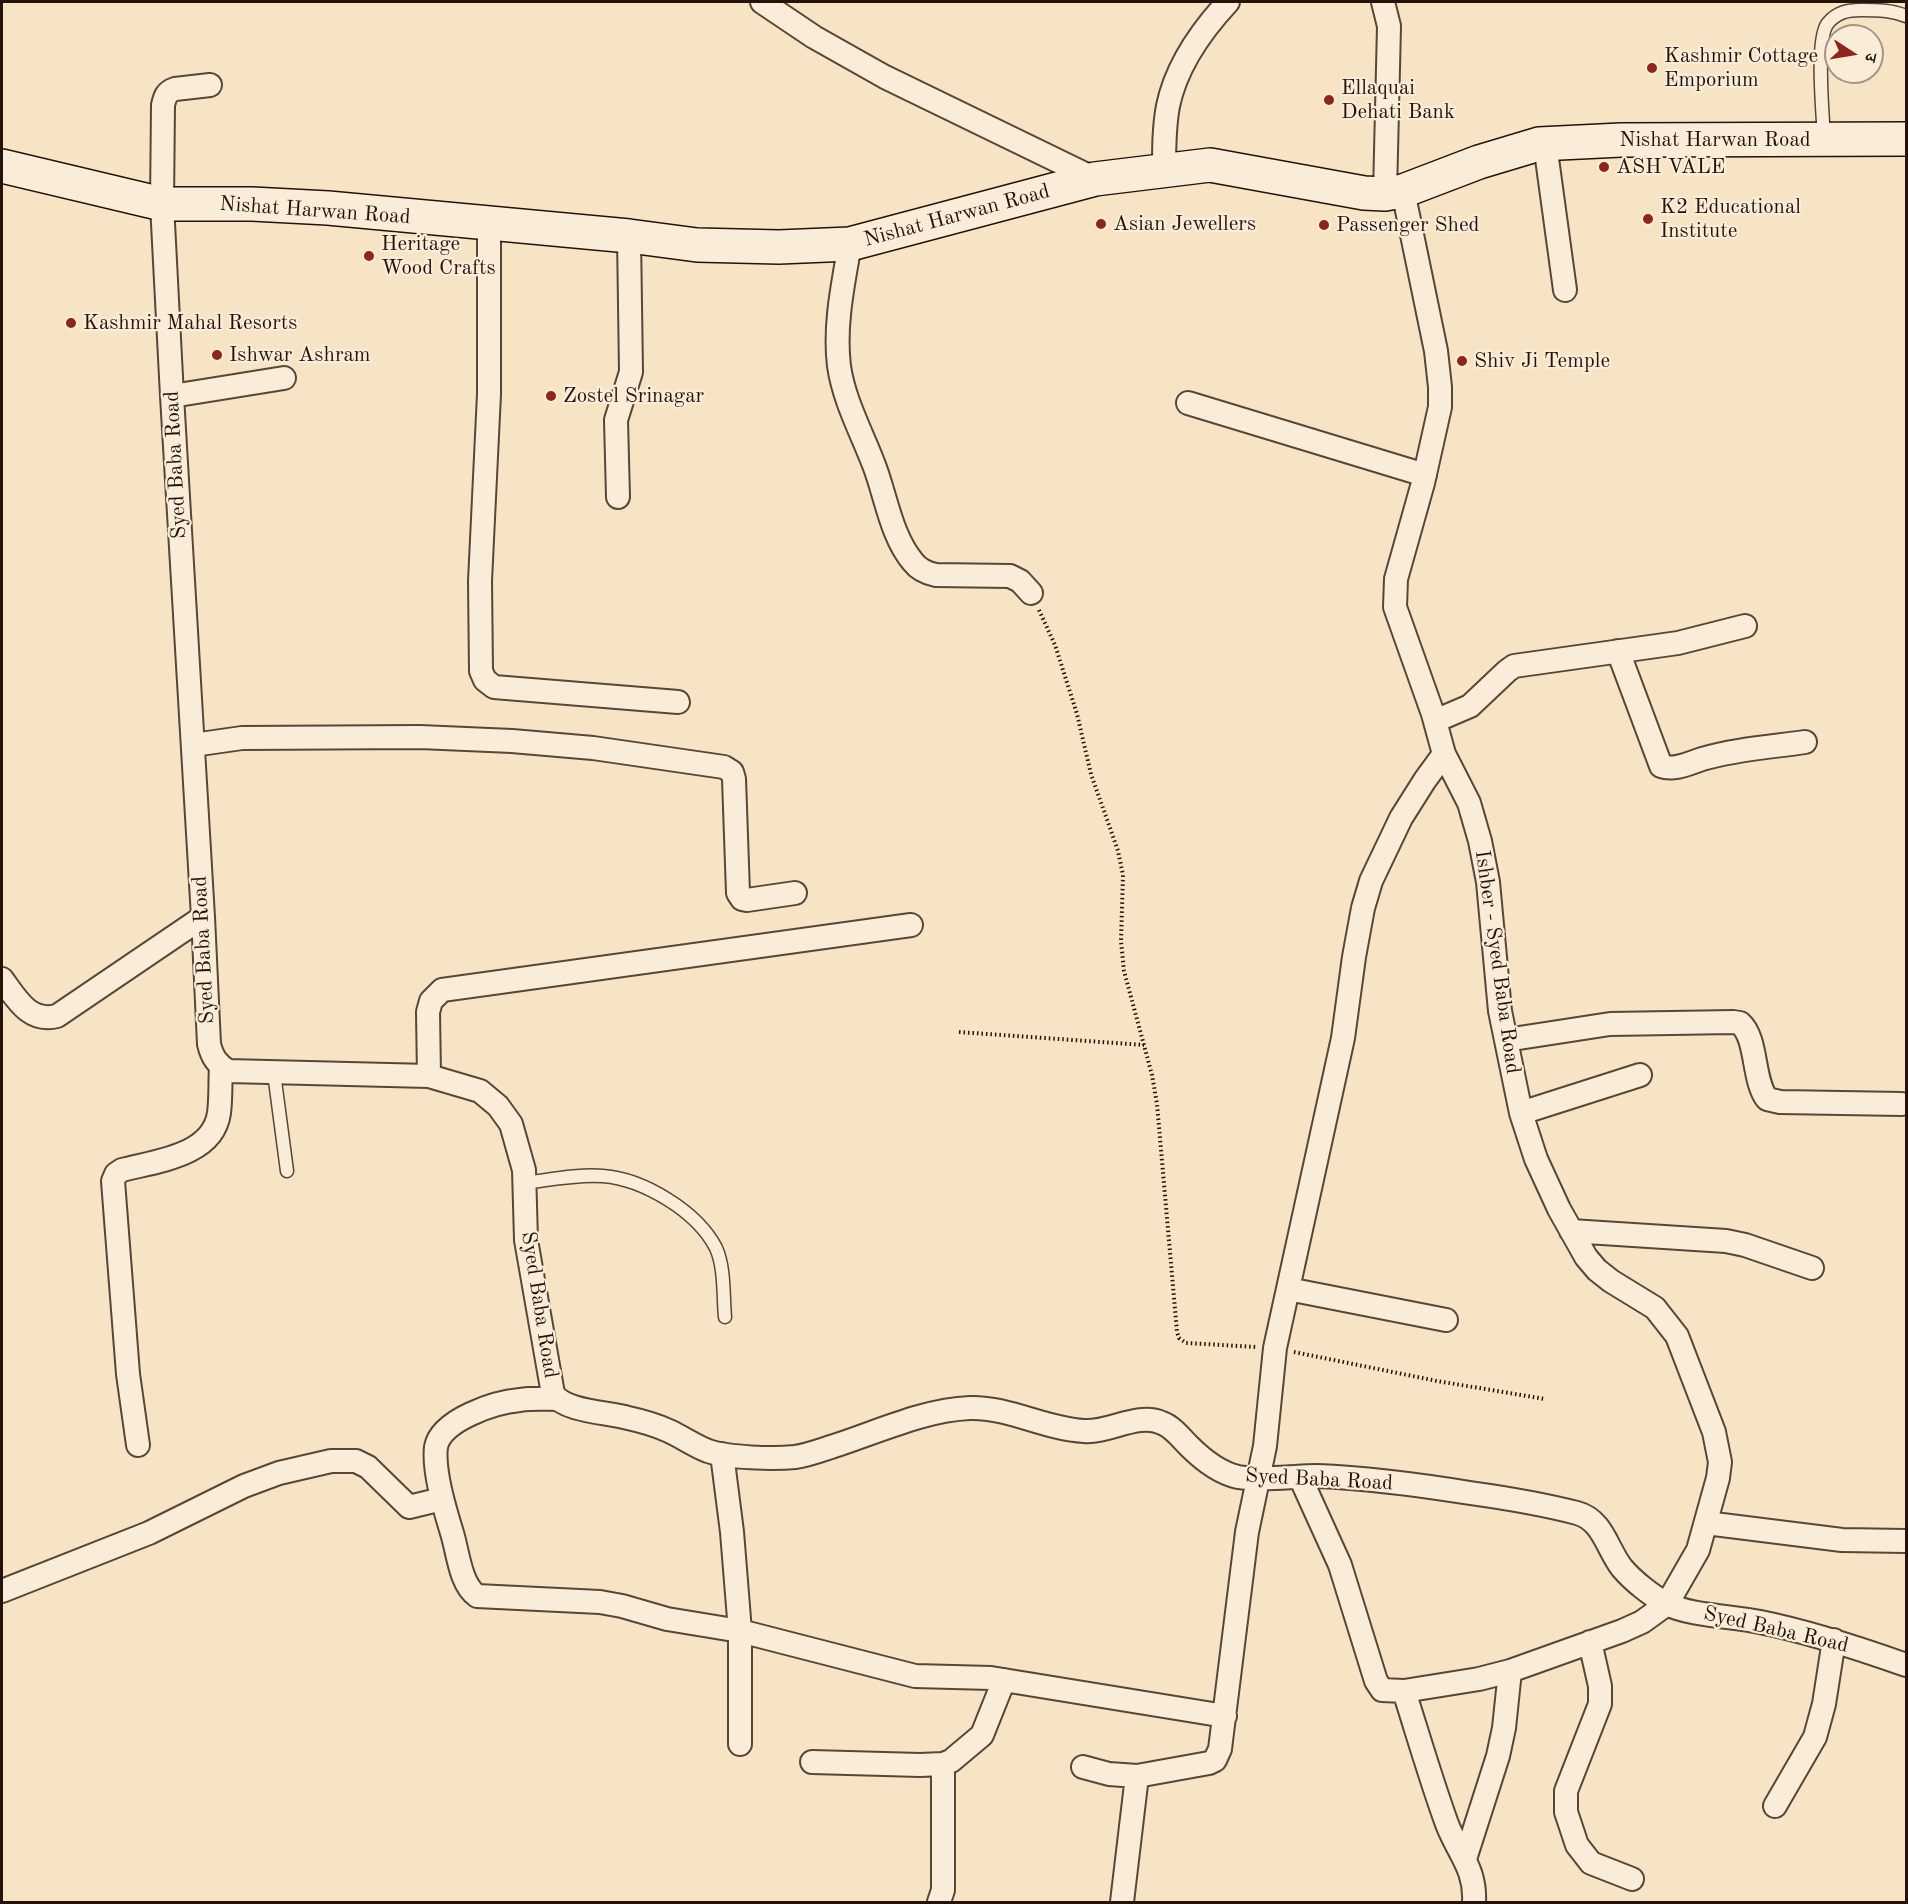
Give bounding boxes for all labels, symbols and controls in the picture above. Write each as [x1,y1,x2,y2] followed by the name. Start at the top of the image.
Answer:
[1824,24,1884,84] north arrow
[1664,43,1818,93] place label: Kashmir Cottage Emporium
[1861,52,1878,63] text: उ
[1645,61,1659,75] marker: Kashmir Cottage Emporium
[1341,75,1455,125] place label: Ellaquai Dehati Bank
[1322,93,1336,107] marker: Ellaquai Dehati Bank
[1619,127,1811,153] street label: Nishat Harwan Road
[1616,154,1725,180] place label: ASH VALE
[1597,160,1611,174] marker: ASH VALE
[861,179,1053,253] street label: Nishat Harwan Road
[219,192,411,230] street label: Nishat Harwan Road
[1660,194,1801,244] place label: K2 Educational Institute
[1113,211,1256,237] place label: Asian Jewellers
[1336,212,1480,238] place label: Passenger Shed
[1641,212,1655,226] marker: K2 Educational Institute
[1094,217,1108,231] marker: Asian Jewellers
[1317,218,1331,232] marker: Passenger Shed
[381,231,496,281] place label: Heritage Wood Crafts
[362,249,376,263] marker: Heritage Wood Crafts
[83,310,297,336] place label: Kashmir Mahal Resorts
[64,316,78,330] marker: Kashmir Mahal Resorts
[229,342,371,368] place label: Ishwar Ashram
[210,348,224,362] marker: Ishwar Ashram
[1474,348,1610,374] place label: Shiv Ji Temple
[1455,354,1469,368] marker: Shiv Ji Temple
[563,383,704,409] place label: Zostel Srinagar
[544,389,558,403] marker: Zostel Srinagar
[160,390,192,540] street label: Syed Baba Road
[1469,849,1525,1075] street label: Ishber - Syed Baba Road
[188,875,220,1025] street label: Syed Baba Road
[515,1230,563,1380] street label: Syed Baba Road
[1244,1464,1394,1496] street label: Syed Baba Road
[1701,1601,1851,1659] street label: Syed Baba Road

